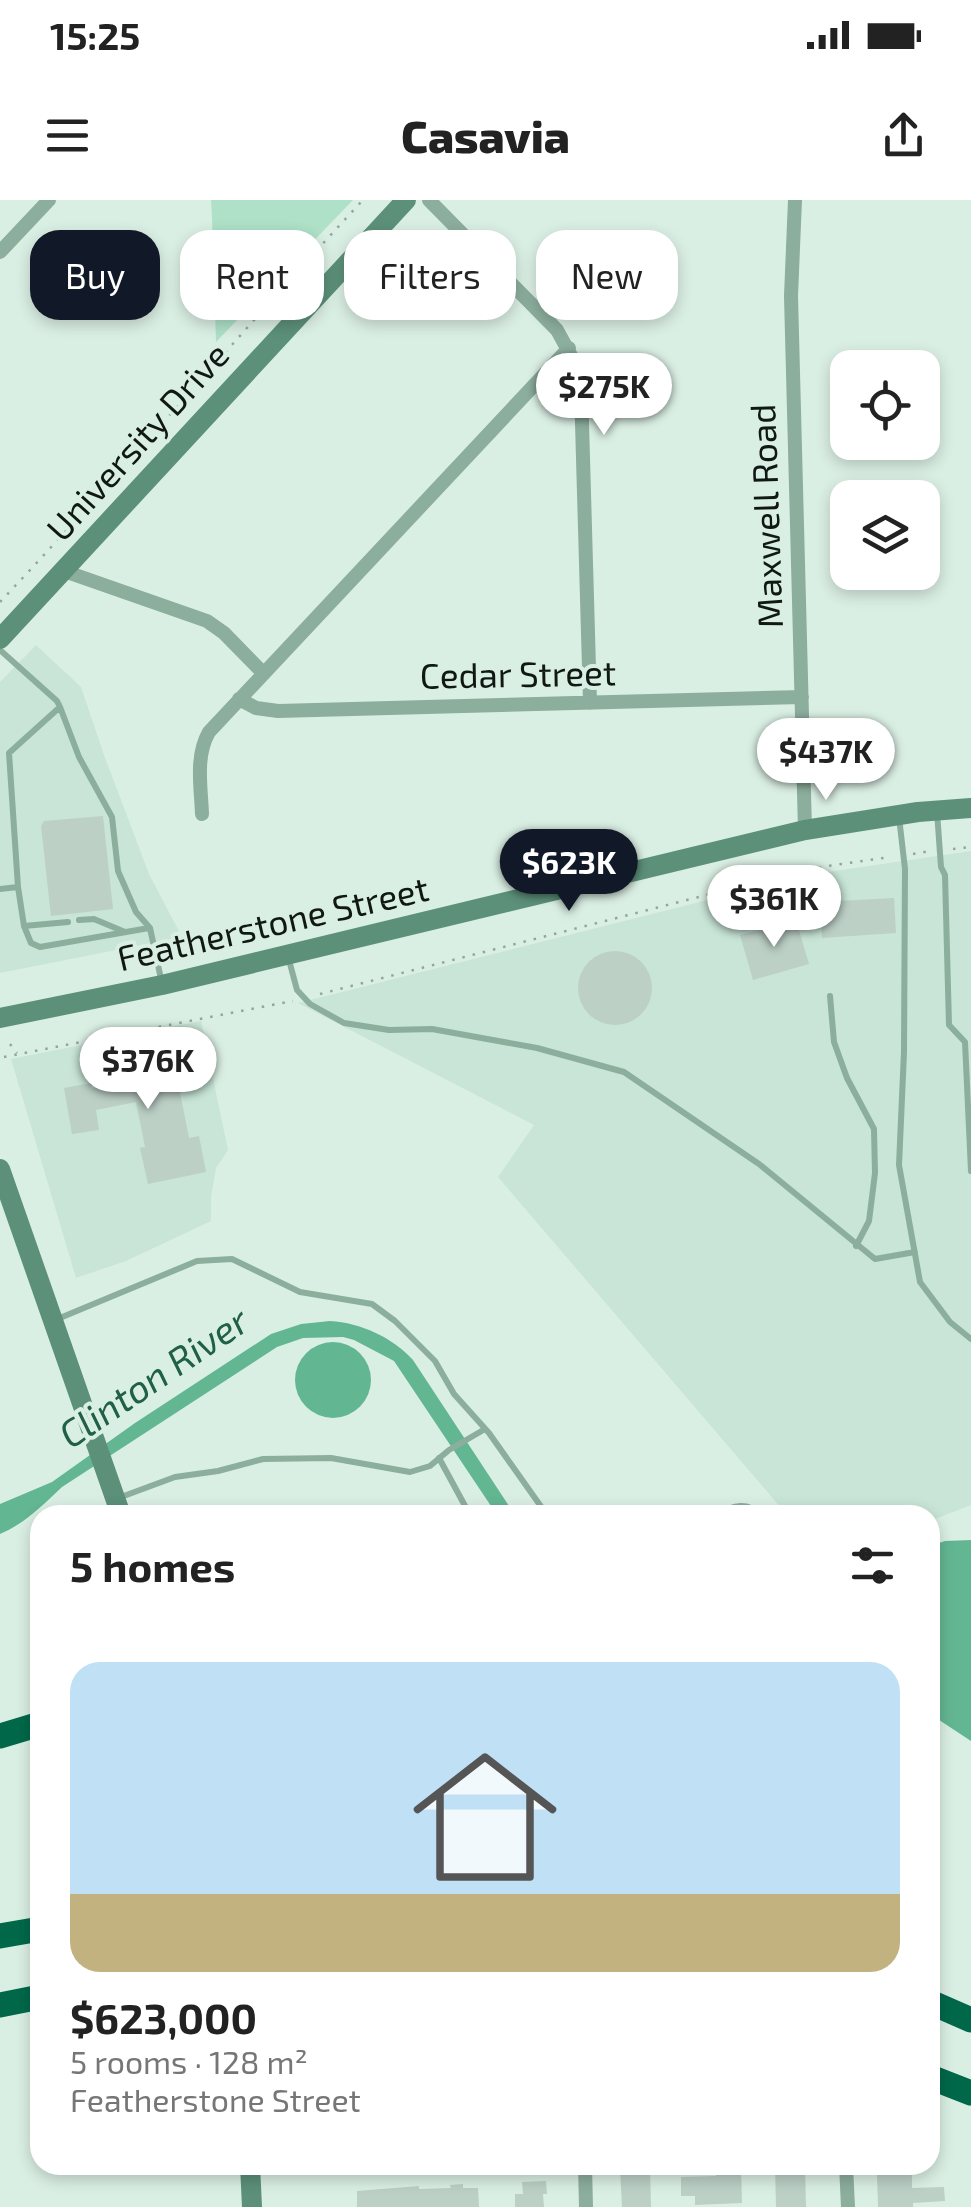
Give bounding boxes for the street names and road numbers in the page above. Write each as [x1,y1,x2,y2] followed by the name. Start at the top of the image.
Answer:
[37,333,236,548] street label: University Drive
[740,403,790,629] street label: Maxwell Road
[419,650,617,696] street label: Cedar Street
[113,866,432,978] street label: Featherstone Street

